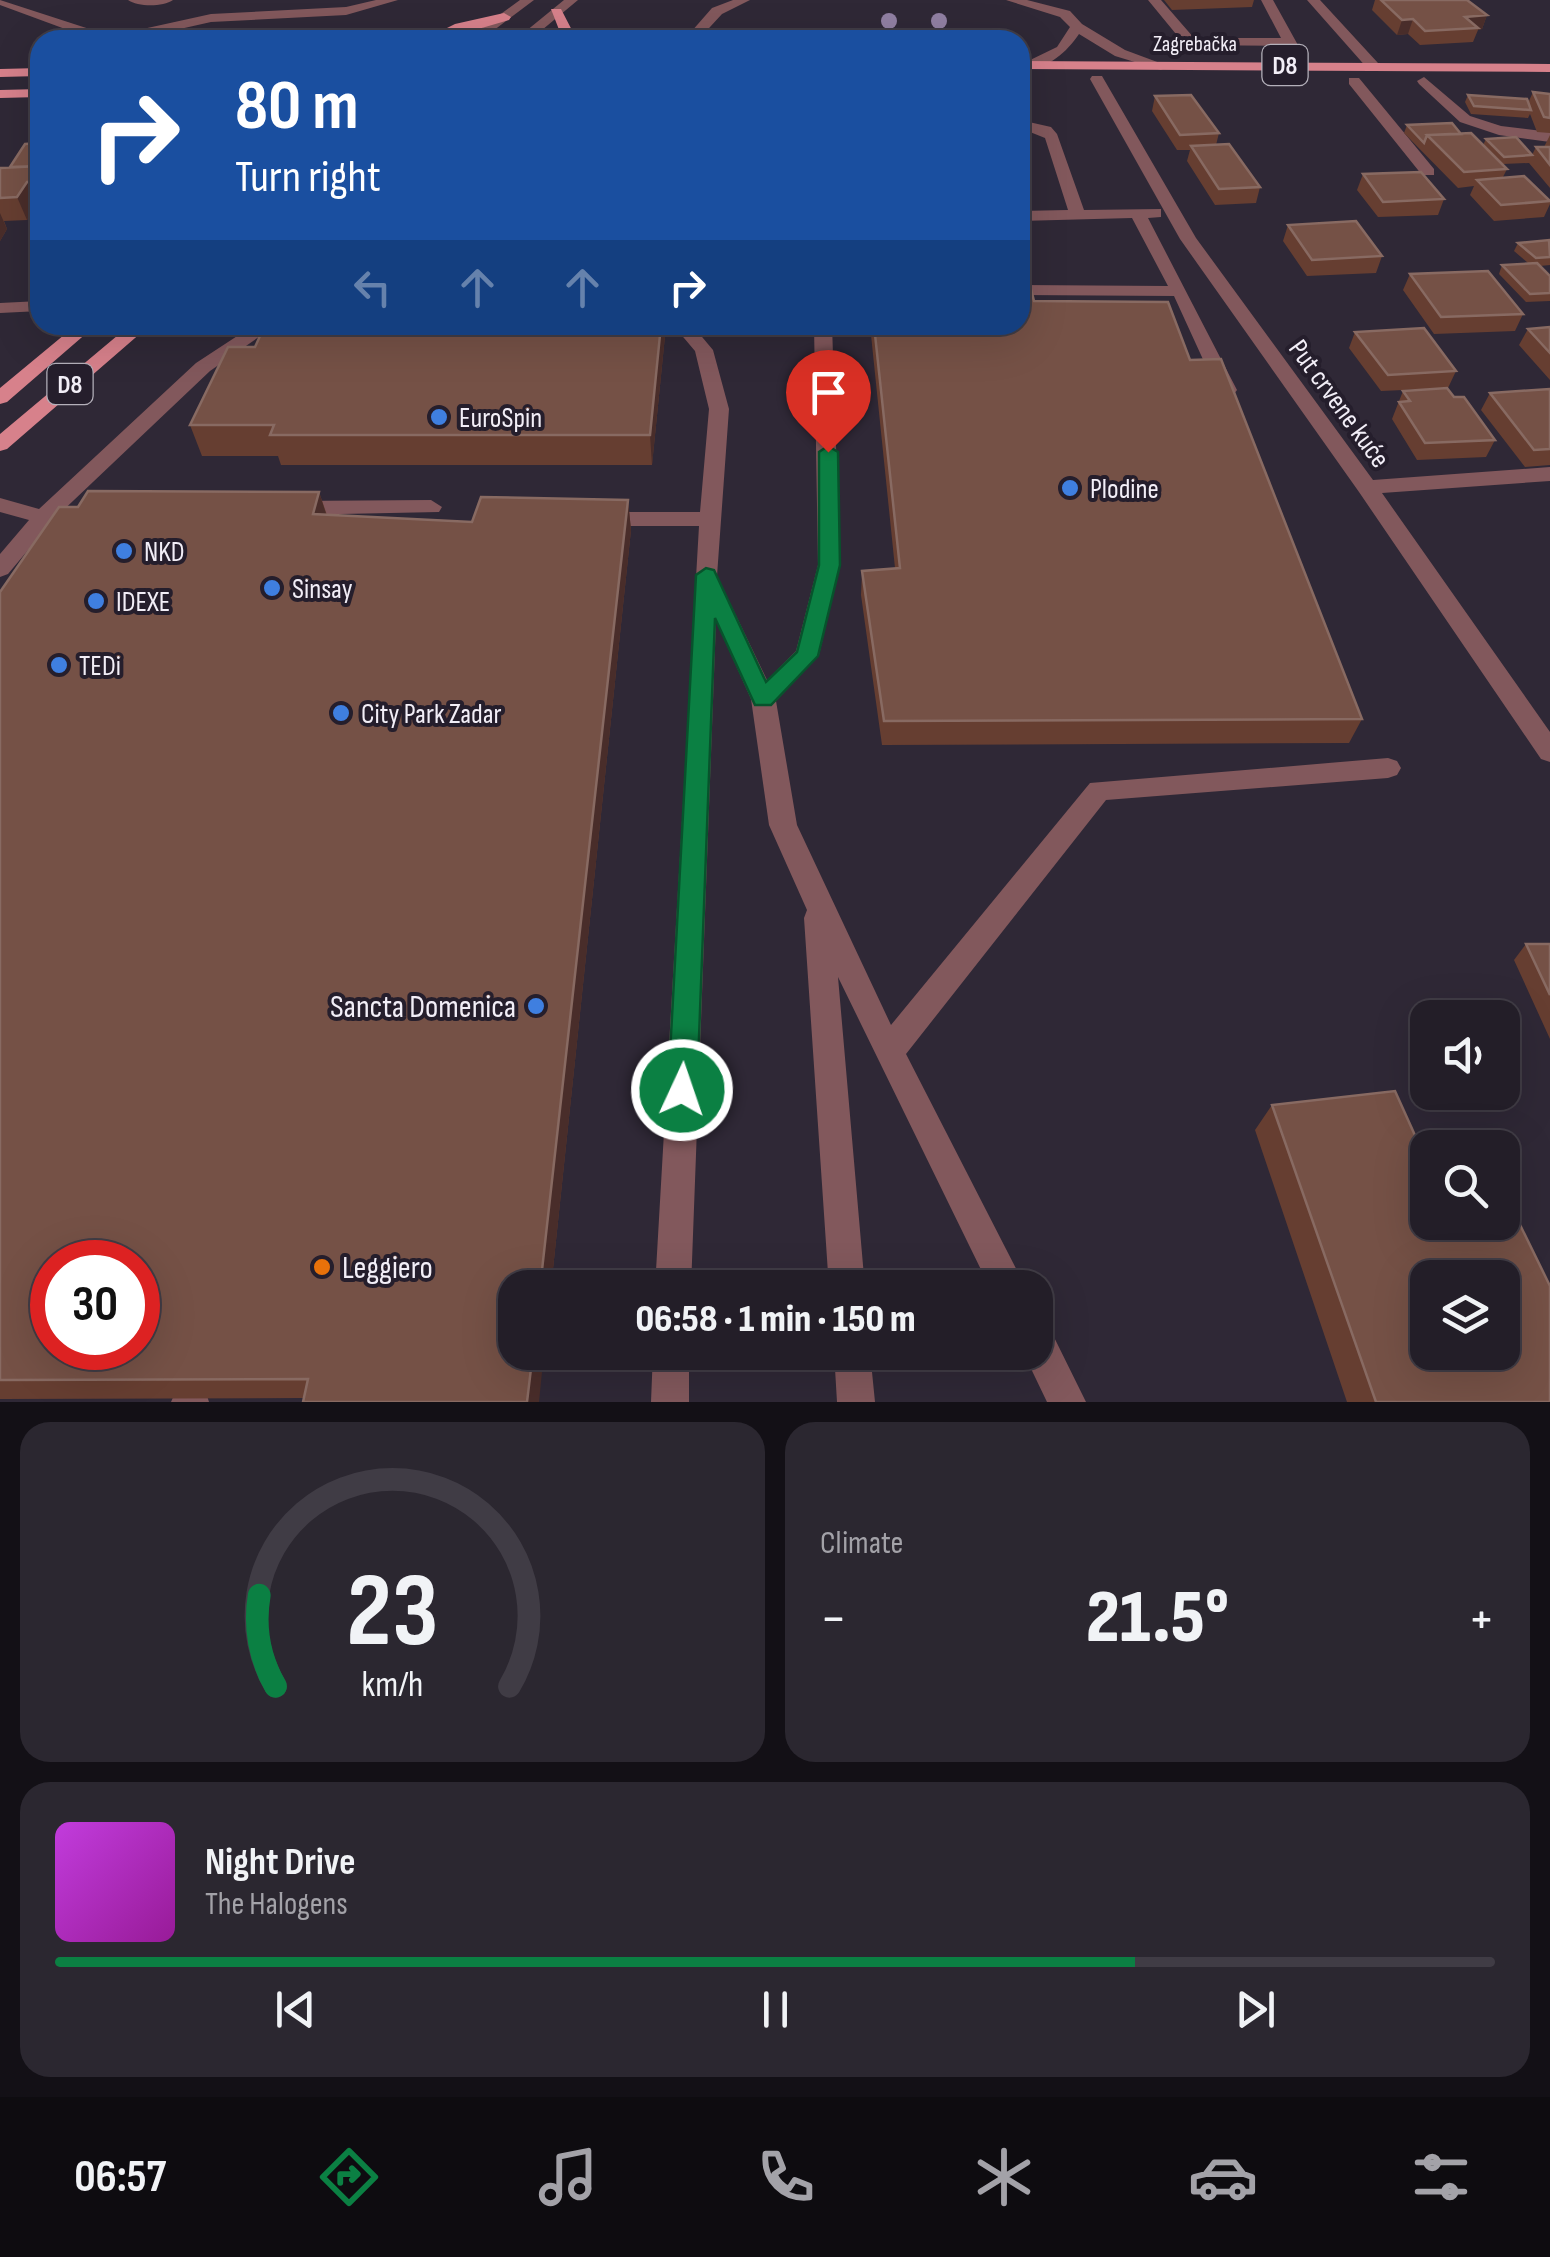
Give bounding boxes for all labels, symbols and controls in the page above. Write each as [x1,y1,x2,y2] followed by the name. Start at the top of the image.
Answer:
[1153,31,1237,58] street label: Zagrebačka
[1262,45,1308,85] road number: D8
[235,65,359,149] text: 80 m
[70,70,200,200] icon: right
[235,150,381,205] text: Turn right
[345,260,400,315] icon: left
[450,260,505,315] icon: ahead
[555,260,610,315] icon: ahead
[660,260,715,315] icon: right
[1281,333,1396,474] street label: Put crvene kuće
[786,350,871,453] pin
[48,364,92,404] road number: D8
[801,365,856,420] icon: arrive
[459,402,542,435] place label: EuroSpin
[428,406,450,428] marker: EuroSpin
[1090,473,1159,506] place label: Plodine
[1059,477,1081,499] marker: Plodine
[144,536,185,569] place label: NKD
[113,540,135,562] marker: NKD
[292,573,353,606] place label: Sinsay
[261,577,283,599] marker: Sinsay
[116,586,170,619] place label: IDEXE
[85,590,107,612] marker: IDEXE
[79,650,121,683] place label: TEDi
[48,654,70,676] marker: TEDi
[361,698,502,731] place label: City Park Zadar
[330,702,352,724] marker: City Park Zadar
[330,988,516,1027] place label: Sancta Domenica
[525,995,547,1017] marker: Sancta Domenica
[1410,1000,1520,1370] map controls
[1410,1000,1520,1110] button: sound
[630,1038,734,1142] position arrow
[1410,1130,1520,1240] button: search
[30,1240,160,1370] speed limit sign: 30
[342,1249,433,1288] place label: Leggiero
[311,1256,333,1278] marker: Leggiero
[1410,1260,1520,1370] button: layers
[635,1297,916,1342] text: 06:58 · 1 min · 150 m
[820,1524,903,1563] text: Climate
[346,1550,439,1675] text: 23
[1086,1573,1229,1664] text: 21.5°
[820,1586,847,1653] text: −
[1468,1586,1495,1653] text: +
[362,1664,423,1707] text: km/h
[205,1840,356,1885] text: Night Drive
[205,1885,348,1924] text: The Halogens
[268,1982,323,2037] icon: previous
[748,1982,803,2037] icon: pause
[1228,1982,1283,2037] icon: next
[314,2142,384,2212] icon: directions
[533,2142,603,2212] icon: music
[751,2142,821,2212] icon: phone
[969,2142,1039,2212] icon: climate
[1188,2142,1258,2212] icon: car
[1406,2142,1476,2212] icon: filters
[74,2150,166,2205] text: 06:57

